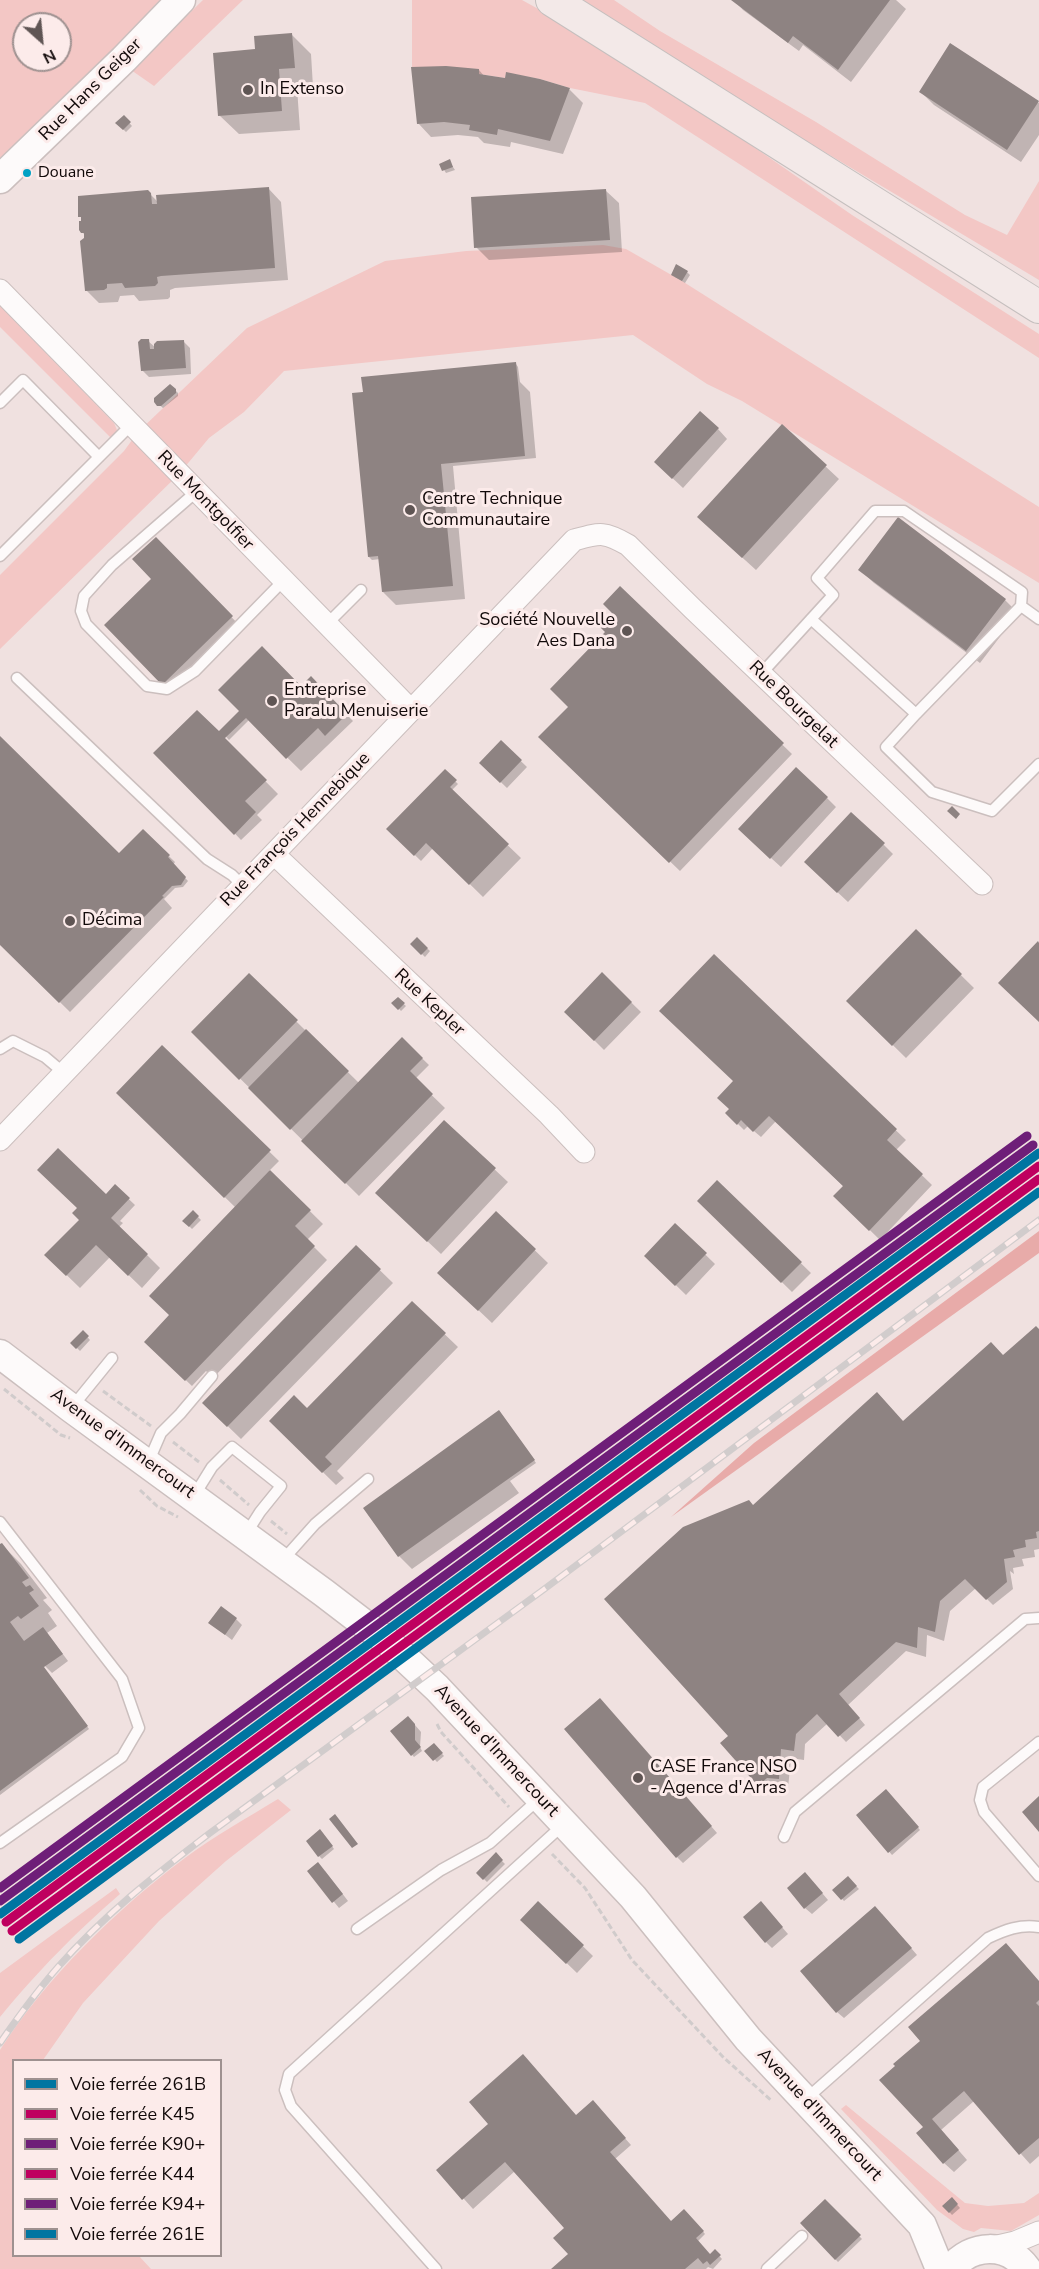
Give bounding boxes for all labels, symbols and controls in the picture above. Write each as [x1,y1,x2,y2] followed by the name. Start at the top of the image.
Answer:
[12,12,72,72] north arrow
[35,34,147,146] street label: Rue Hans Geiger
[39,44,60,69] text: N
[260,79,344,101] place label: In Extenso
[241,83,255,97] marker: In Extenso
[38,163,94,183] place label: Douane
[21,167,33,179] marker: Douane
[152,447,258,555] street label: Rue Montgolfier
[422,489,562,532] place label: Centre Technique Communautaire
[403,503,417,517] marker: Centre Technique Communautaire
[479,610,615,652] place label: Société Nouvelle Aes Dana
[620,624,634,638] marker: Société Nouvelle Aes Dana
[744,657,842,753] street label: Rue Bourgelat
[284,680,428,722] place label: Entreprise Paralu Menuiserie
[265,694,279,708] marker: Entreprise Paralu Menuiserie
[217,748,375,912] street label: Rue François Hennebique
[82,910,142,932] place label: Décima
[63,914,77,928] marker: Décima
[389,965,469,1041] street label: Rue Kepler
[46,1384,198,1504] street label: Avenue d'Immercourt
[429,1680,563,1822] street label: Avenue d'Immercourt
[650,1757,797,1800] place label: CASE France NSO - Agence d'Arras
[631,1771,645,1785] marker: CASE France NSO - Agence d'Arras
[752,2044,886,2186] street label: Avenue d'Immercourt
[12,2059,222,2257] legend
[70,2072,206,2096] text: Voie ferrée 261B
[70,2102,194,2126] text: Voie ferrée K45
[70,2132,205,2156] text: Voie ferrée K90+
[70,2162,194,2186] text: Voie ferrée K44
[70,2192,205,2216] text: Voie ferrée K94+
[70,2222,205,2246] text: Voie ferrée 261E

